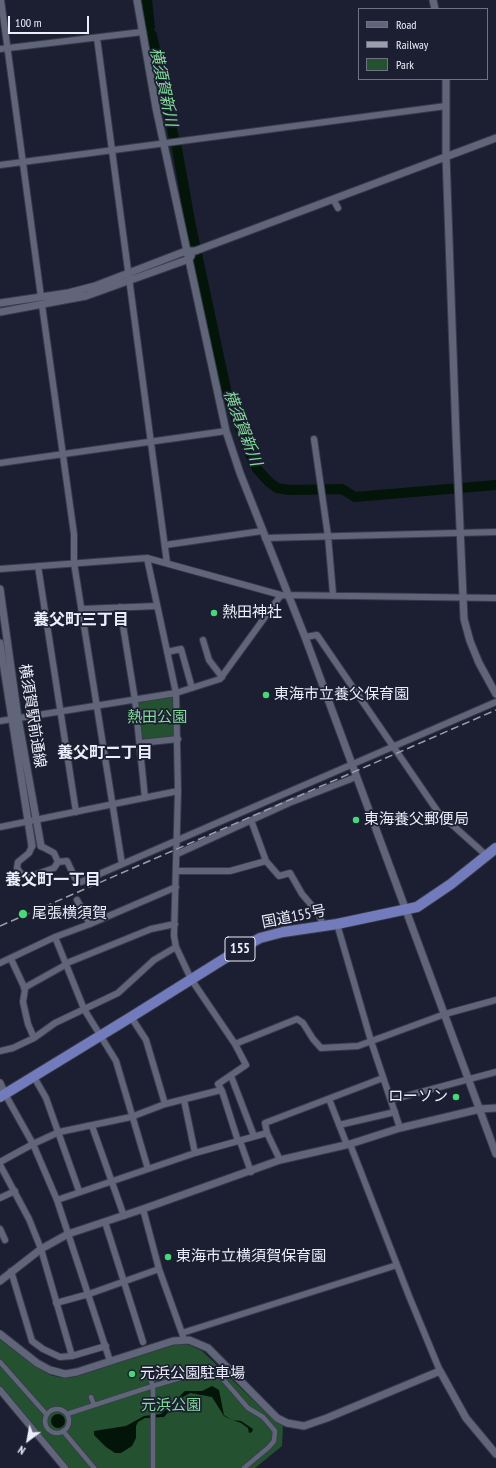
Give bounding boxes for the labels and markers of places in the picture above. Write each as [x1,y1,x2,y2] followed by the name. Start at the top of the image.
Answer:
[222,604,282,622] place label: 熱田神社
[209,608,219,618] marker: 熱田神社
[274,686,409,704] place label: 東海市立養父保育園
[261,690,271,700] marker: 東海市立養父保育園
[364,811,469,829] place label: 東海養父郵便局
[351,815,361,825] marker: 東海養父郵便局
[32,905,107,923] place label: 尾張横須賀
[17,908,29,920] marker: 尾張横須賀
[388,1088,448,1106] place label: ローソン
[451,1092,461,1102] marker: ローソン
[176,1248,326,1266] place label: 東海市立横須賀保育園
[163,1252,173,1262] marker: 東海市立横須賀保育園
[140,1365,245,1383] place label: 元浜公園駐車場
[127,1369,137,1379] marker: 元浜公園駐車場

